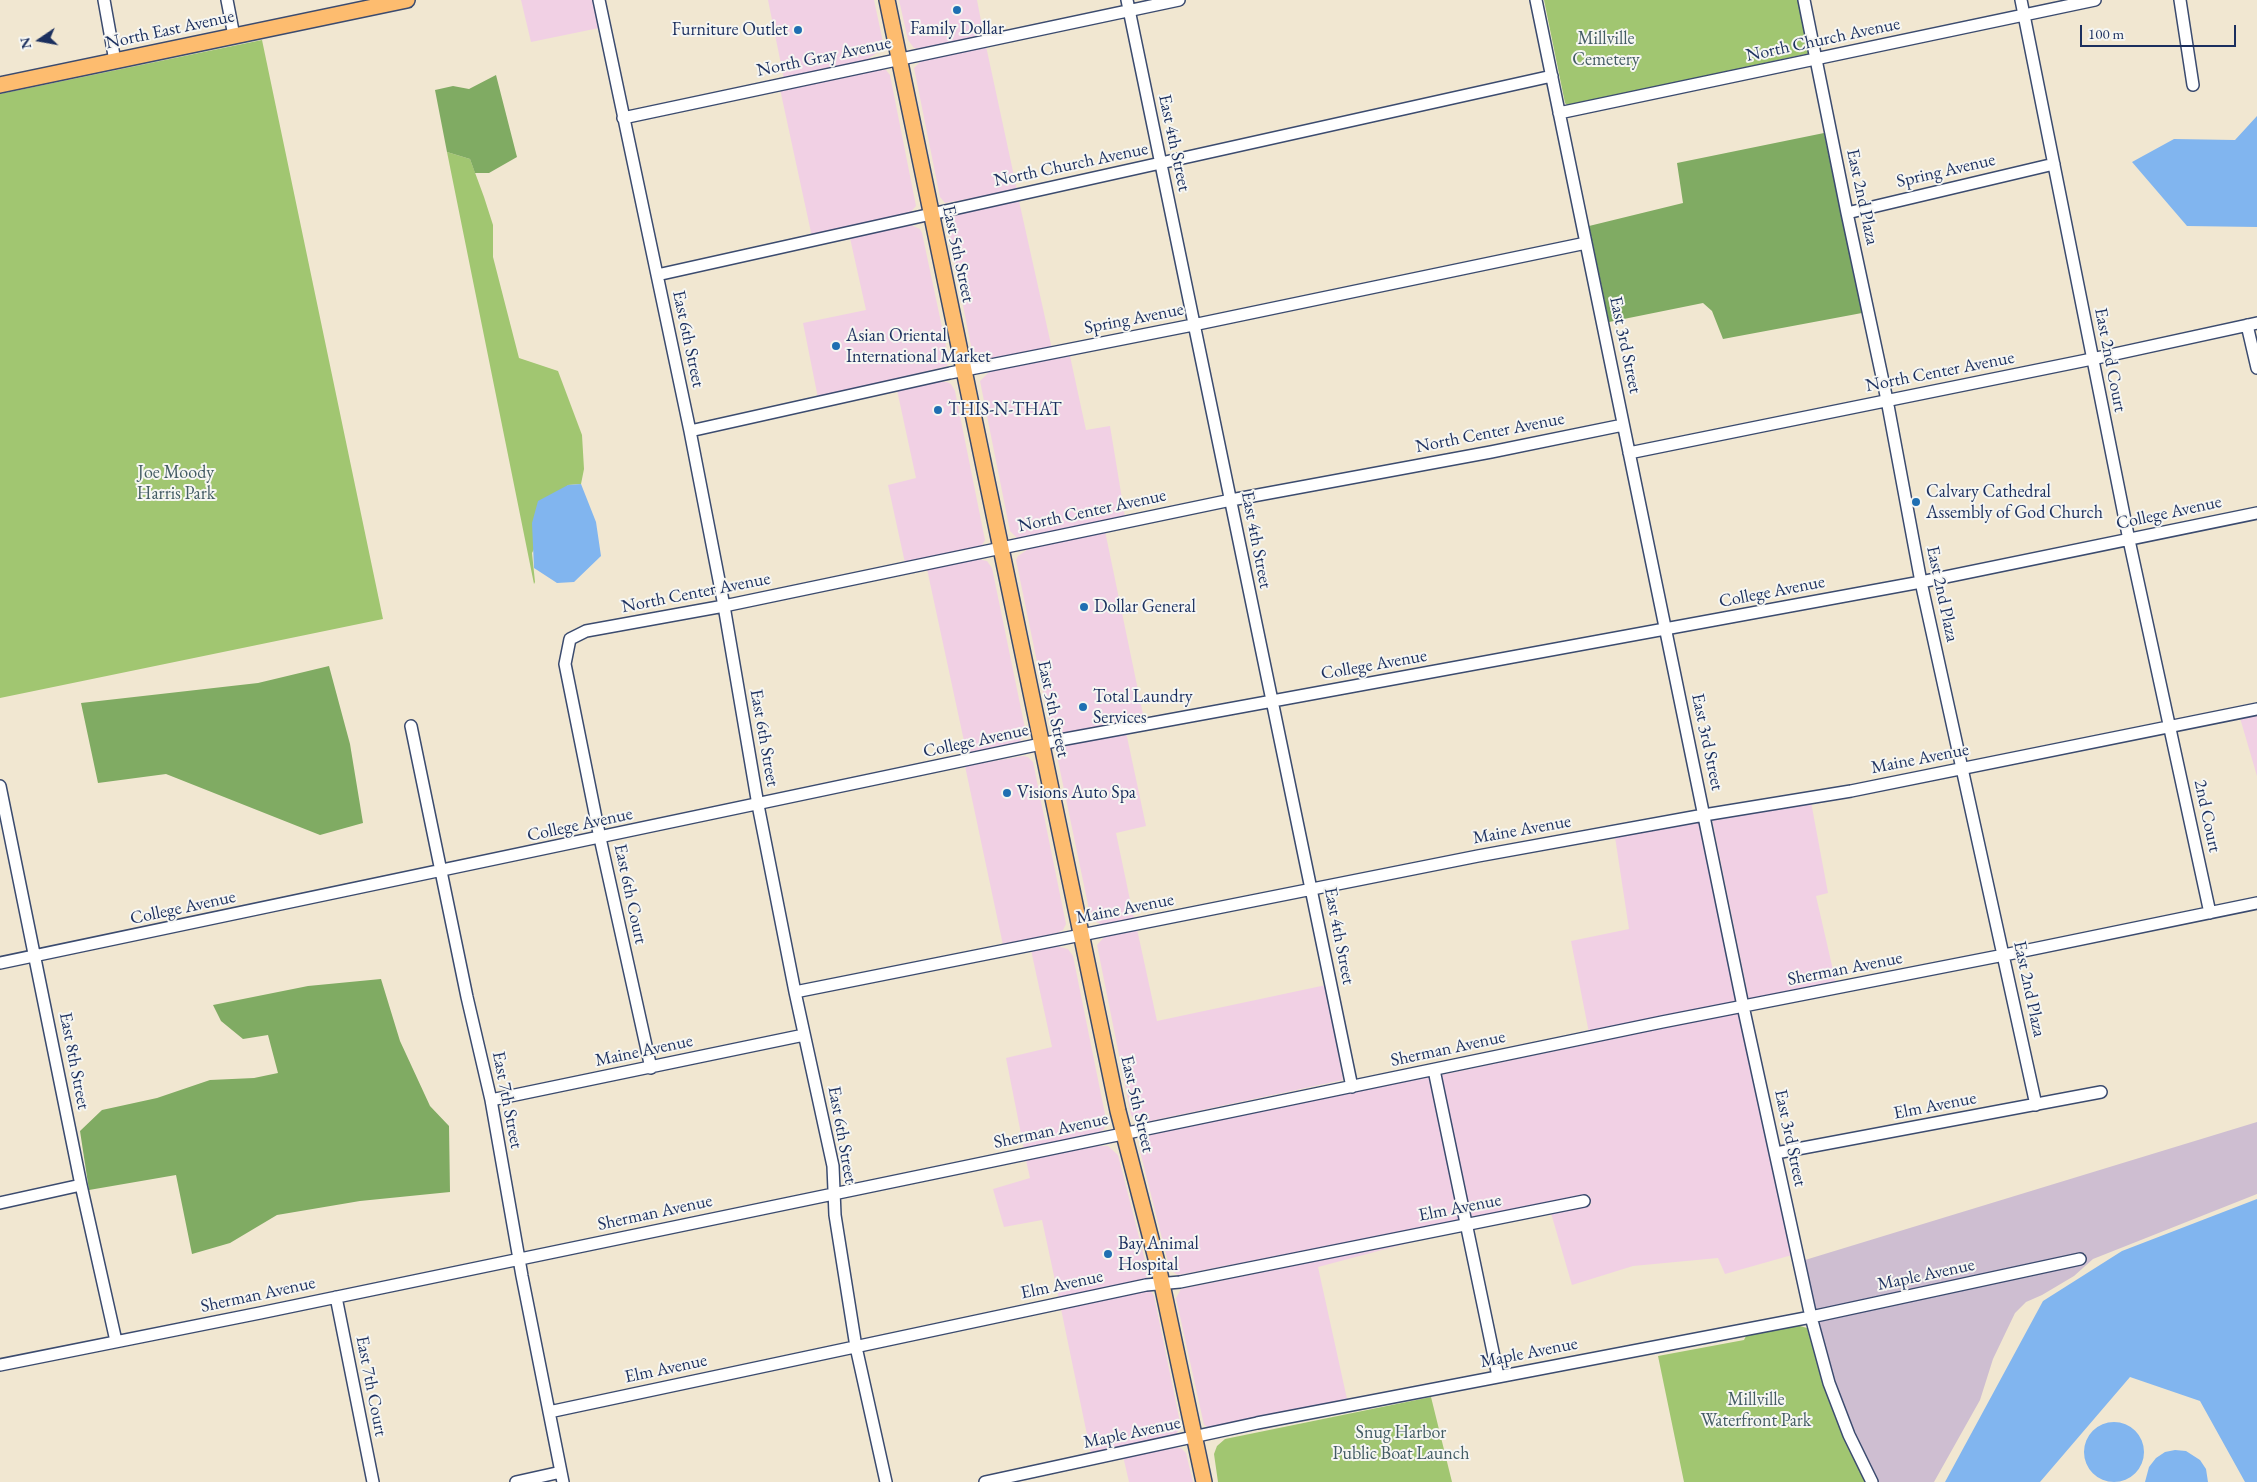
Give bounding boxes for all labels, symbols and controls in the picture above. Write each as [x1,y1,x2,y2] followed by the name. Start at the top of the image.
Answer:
[951,4,963,16] marker: Family Dollar
[104,6,236,54] street label: North East Avenue
[1744,13,1902,67] street label: North Church Avenue
[15,15,65,65] north arrow
[2082,15,2238,47] scale bar
[910,18,1004,40] place label: Family Dollar
[672,19,788,41] place label: Furniture Outlet
[792,24,804,36] marker: Furniture Outlet
[2088,24,2124,43] text: 100 m
[1572,28,1640,70] park label: Millville Cemetery
[755,32,893,82] street label: North Gray Avenue
[15,36,35,51] text: N
[1153,93,1195,193] street label: East 4th Street
[992,138,1150,192] street label: North Church Avenue
[1841,147,1883,247] street label: East 2nd Plaza
[1894,149,1998,193] street label: Spring Avenue
[937,204,979,304] street label: East 5th Street
[667,289,709,389] street label: East 6th Street
[1604,294,1646,396] street label: East 3rd Street
[1083,299,1185,339] street label: Spring Avenue
[2089,306,2131,414] street label: East 2nd Court
[846,325,991,368] place label: Asian Oriental International Market
[830,340,842,352] marker: Asian Oriental International Market
[1864,347,2016,397] street label: North Center Avenue
[948,399,1062,421] place label: THIS-N-THAT
[932,404,944,416] marker: THIS-N-THAT
[1414,408,1566,458] street label: North Center Avenue
[137,462,215,504] park label: Joe Moody Harris Park
[1926,481,2103,524] place label: Calvary Cathedral Assembly of God Church
[1016,485,1168,537] street label: North Center Avenue
[1236,490,1276,590] street label: East 4th Street
[2114,491,2224,535] street label: College Avenue
[1910,496,1922,508] marker: Calvary Cathedral Assembly of God Church
[1921,544,1963,644] street label: East 2nd Plaza
[620,568,772,618] street label: North Center Avenue
[1717,571,1827,613] street label: College Avenue
[1094,596,1196,618] place label: Dollar General
[1078,601,1090,613] marker: Dollar General
[1319,645,1429,685] street label: College Avenue
[1032,659,1074,759] street label: East 5th Street
[1093,686,1193,729] place label: Total Laundry Services
[745,688,783,788] street label: East 6th Street
[1686,691,1728,793] street label: East 3rd Street
[1077,701,1089,713] marker: Total Laundry Services
[921,719,1031,763] street label: College Avenue
[1869,739,1971,779] street label: Maine Avenue
[2189,778,2225,854] street label: 2nd Court
[1017,782,1136,804] place label: Visions Auto Spa
[1001,787,1013,799] marker: Visions Auto Spa
[525,803,635,847] street label: College Avenue
[1471,811,1573,849] street label: Maine Avenue
[609,842,651,946] street label: East 6th Court
[128,886,238,930] street label: College Avenue
[1319,886,1359,986] street label: East 4th Street
[1074,889,1176,929] street label: Maine Avenue
[2008,939,2050,1039] street label: East 2nd Plaza
[1786,947,1904,991] street label: Sherman Avenue
[54,1011,94,1111] street label: East 8th Street
[1389,1026,1507,1072] street label: Sherman Avenue
[593,1030,695,1072] street label: Maine Avenue
[487,1050,527,1150] street label: East 7th Street
[1115,1054,1159,1154] street label: East 5th Street
[823,1085,861,1185] street label: East 6th Street
[1769,1087,1811,1189] street label: East 3rd Street
[1892,1087,1978,1125] street label: Elm Avenue
[992,1108,1110,1154] street label: Sherman Avenue
[1417,1189,1503,1227] street label: Elm Avenue
[596,1190,714,1236] street label: Sherman Avenue
[1118,1233,1199,1276] place label: Bay Animal Hospital
[1102,1248,1114,1260] marker: Bay Animal Hospital
[1875,1254,1977,1296] street label: Maple Avenue
[1019,1266,1105,1304] street label: Elm Avenue
[199,1272,317,1318] street label: Sherman Avenue
[1478,1333,1580,1373] street label: Maple Avenue
[351,1334,391,1438] street label: East 7th Court
[623,1350,709,1388] street label: Elm Avenue
[1701,1389,1811,1432] park label: Millville Waterfront Park
[1081,1412,1183,1454] street label: Maple Avenue
[1333,1422,1469,1465] park label: Snug Harbor Public Boat Launch

